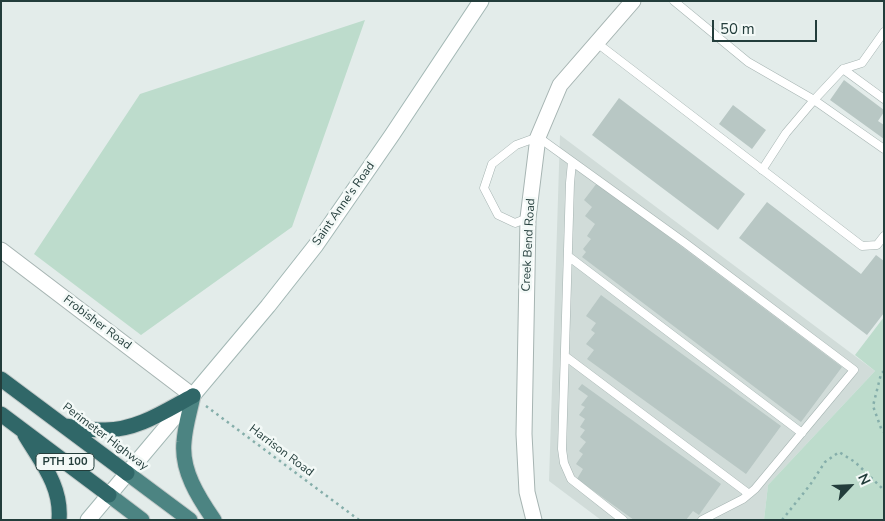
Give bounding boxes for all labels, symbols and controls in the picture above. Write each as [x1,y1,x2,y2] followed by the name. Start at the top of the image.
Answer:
[715,10,820,42] scale bar
[720,19,755,39] text: 50 m
[310,159,378,249] street label: Saint Anne's Road
[519,198,539,292] street label: Creek Bend Road
[60,293,134,353] street label: Frobisher Road
[59,400,151,474] street label: Perimeter Highway
[246,422,316,480] street label: Harrison Road
[36,454,94,471] road number: PTH 100
[825,461,875,511] north arrow
[853,471,875,488] text: N

